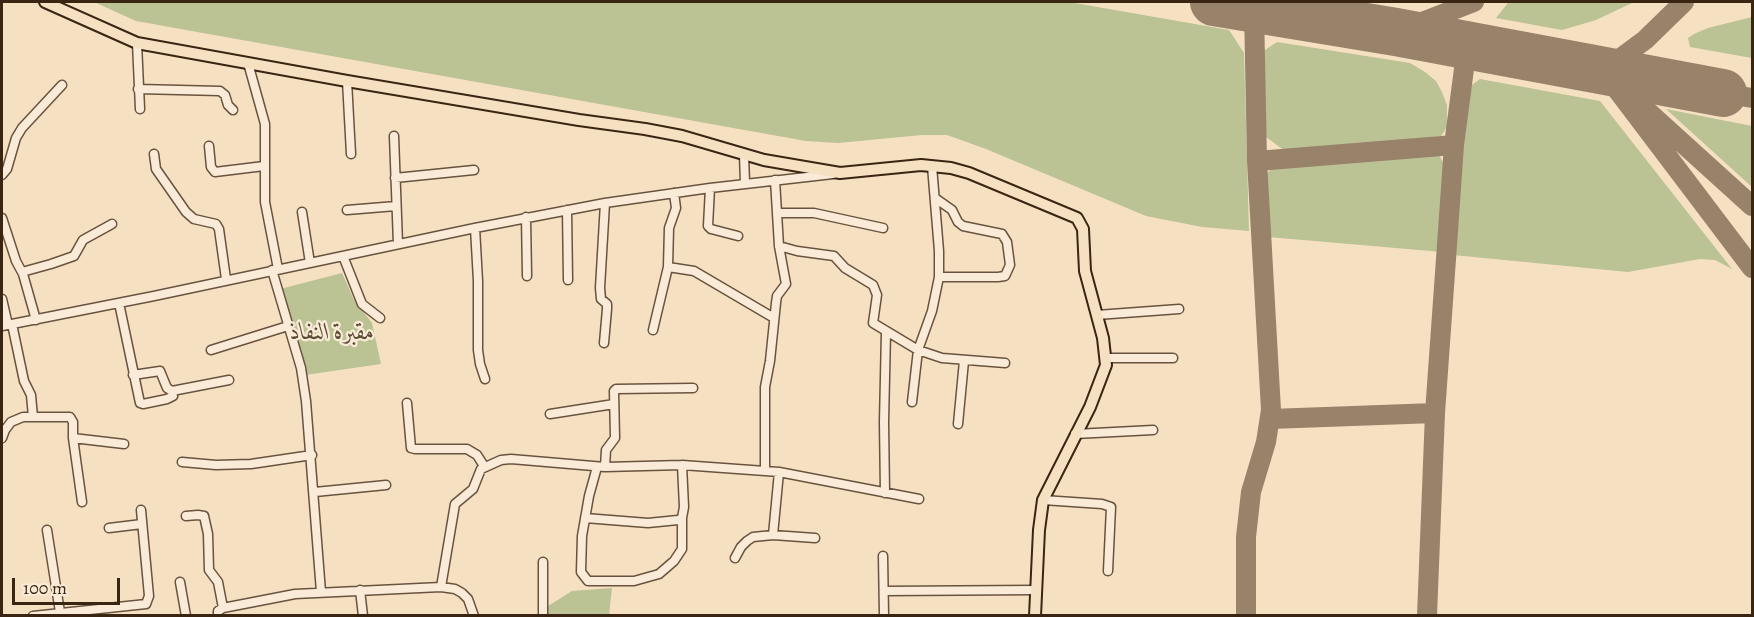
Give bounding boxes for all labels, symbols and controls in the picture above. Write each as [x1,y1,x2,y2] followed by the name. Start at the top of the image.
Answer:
[289,319,375,347] park label: مقبرة النفاذ
[15,566,123,604] scale bar
[23,576,67,600] text: 100 m

